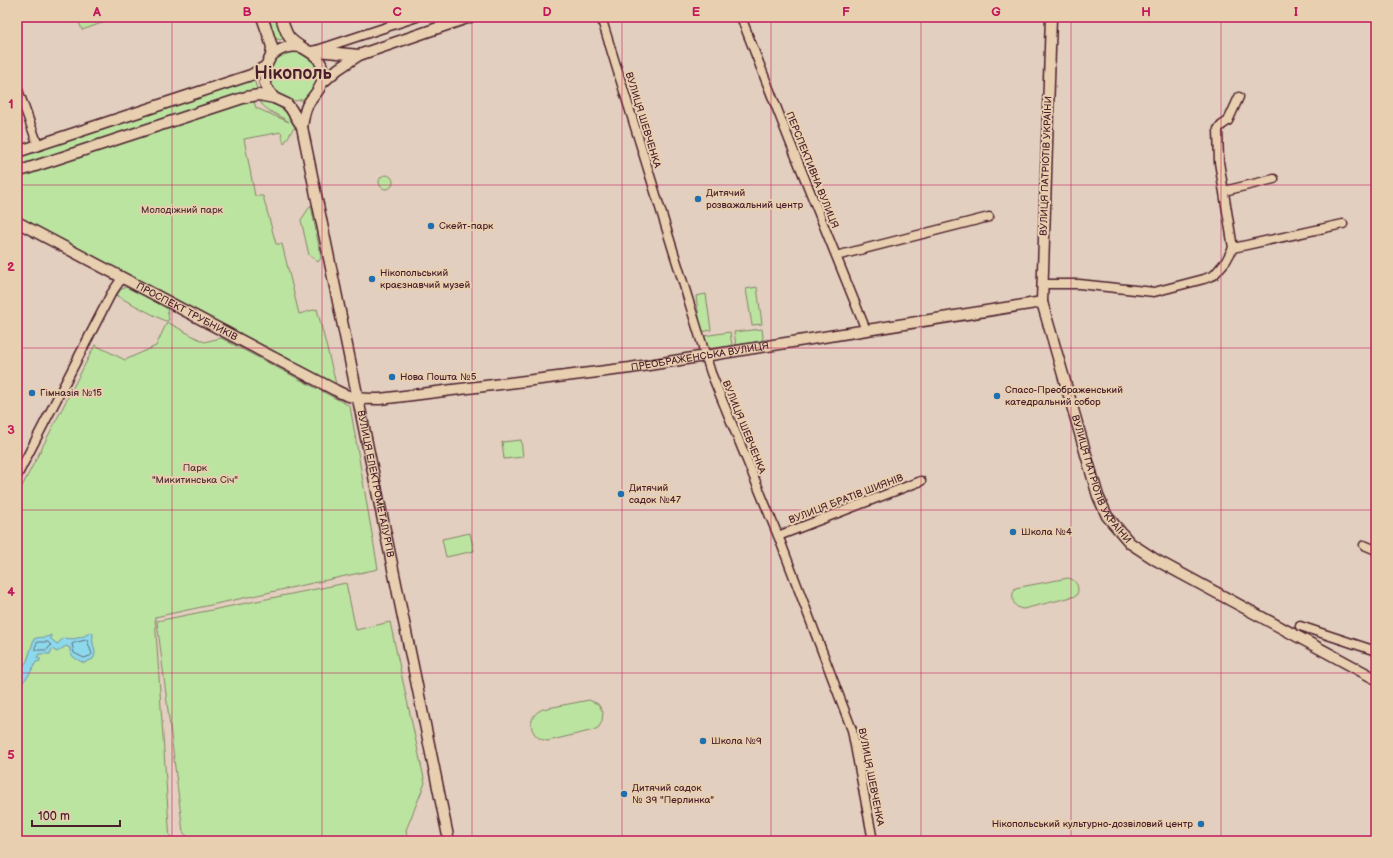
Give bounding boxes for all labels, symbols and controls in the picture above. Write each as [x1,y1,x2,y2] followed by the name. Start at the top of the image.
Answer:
[92,4,101,20] text: A
[242,4,252,20] text: B
[392,4,402,20] text: C
[542,4,552,20] text: D
[692,4,701,20] text: E
[842,4,850,20] text: F
[991,4,1001,20] text: G
[1141,4,1151,20] text: H
[1294,4,1298,20] text: I
[254,63,332,84] district label: Нікополь
[623,71,664,170] street label: ВУЛИЦЯ ШЕВЧЕНКА
[8,96,14,112] text: 1
[1038,96,1054,236] street label: ВУЛИЦЯ ПАТРІОТІВ УКРАЇНИ
[783,110,841,230] street label: ПЕРСПЕКТИВНА ВУЛИЦЯ
[706,187,803,211] place label: Дитячий розважальний центр
[693,194,703,204] marker: Дитячий розважальний центр
[141,204,224,216] park label: Молодіжний парк
[439,220,494,232] place label: Скейт-парк
[426,221,436,231] marker: Скейт-парк
[7,259,15,275] text: 2
[380,267,470,291] place label: Нiкопольський краєзнавчий музей
[367,274,377,284] marker: Нiкопольський краєзнавчий музей
[134,280,240,344] street label: ПРОСПЕКТ ТРУБНИКІВ
[630,340,770,374] street label: ПРЕОБРАЖЕНСЬКА ВУЛИЦЯ
[400,371,477,383] place label: Нова Пошта №5
[387,372,397,382] marker: Нова Пошта №5
[720,379,769,476] street label: ВУЛИЦЯ ШЕВЧЕНКА
[1005,384,1123,408] place label: Спасо-Преображенський катедральний собор
[40,387,102,399] place label: Гімназія №15
[27,388,37,398] marker: Гімназія №15
[992,391,1002,401] marker: Спасо-Преображенський катедральний собор
[354,409,397,559] street label: ВУЛИЦЯ ЕЛЕКТРОМЕТАЛУРГІВ
[1069,414,1134,546] street label: ВУЛИЦЯ ПАТРІОТІВ УКРАЇНИ
[7,422,15,438] text: 3
[152,462,238,486] park label: Парк "Микитинська Січ"
[787,471,906,526] street label: ВУЛИЦЯ БРАТІВ ШИЯНІВ
[629,482,681,506] place label: Дитячий садок №47
[616,489,626,499] marker: Дитячий садок №47
[1021,526,1072,538] place label: Школа №4
[1008,527,1018,537] marker: Школа №4
[7,584,15,600] text: 4
[856,727,887,828] street label: ВУЛИЦЯ ШЕВЧЕНКА
[711,735,762,747] place label: Школа №9
[698,736,708,746] marker: Школа №9
[7,747,15,763] text: 5
[632,782,714,806] place label: Дитячий садок № 39 "Перлинка"
[619,789,629,799] marker: Дитячий садок № 39 "Перлинка"
[32,802,120,828] scale bar
[38,809,70,824] text: 100 m
[992,818,1193,830] place label: Нікопольський культурно-дозвіловий центр
[1196,819,1206,829] marker: Нікопольський культурно-дозвіловий центр

